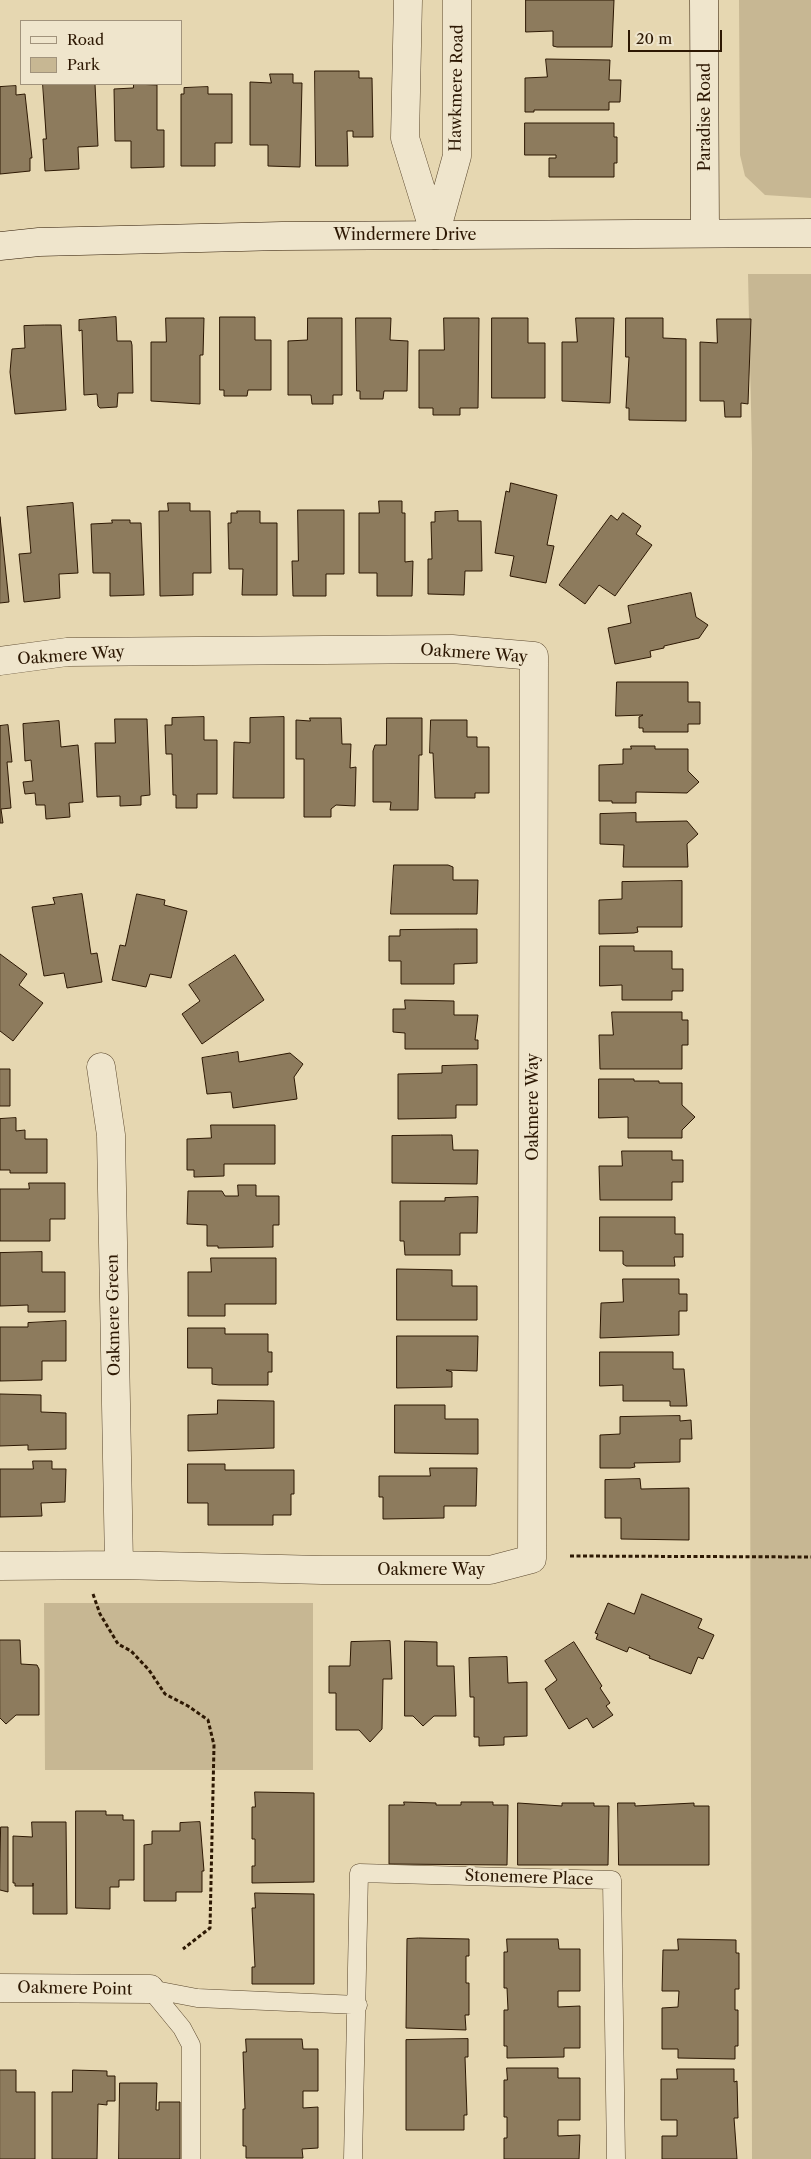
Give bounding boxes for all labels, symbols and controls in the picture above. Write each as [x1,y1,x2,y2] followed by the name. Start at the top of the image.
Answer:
[20,20,182,85] legend
[631,20,725,52] scale bar
[446,24,468,152] street label: Hawkmere Road
[636,29,672,48] text: 20 m
[67,30,104,49] text: Road
[67,55,100,74] text: Park
[695,63,715,171] street label: Paradise Road
[333,225,477,245] street label: Windermere Drive
[420,641,528,667] street label: Oakmere Way
[17,643,125,669] street label: Oakmere Way
[523,1053,543,1161] street label: Oakmere Way
[103,1254,125,1376] street label: Oakmere Green
[377,1560,485,1580] street label: Oakmere Way
[464,1866,594,1890] street label: Stonemere Place
[17,1978,133,2000] street label: Oakmere Point

